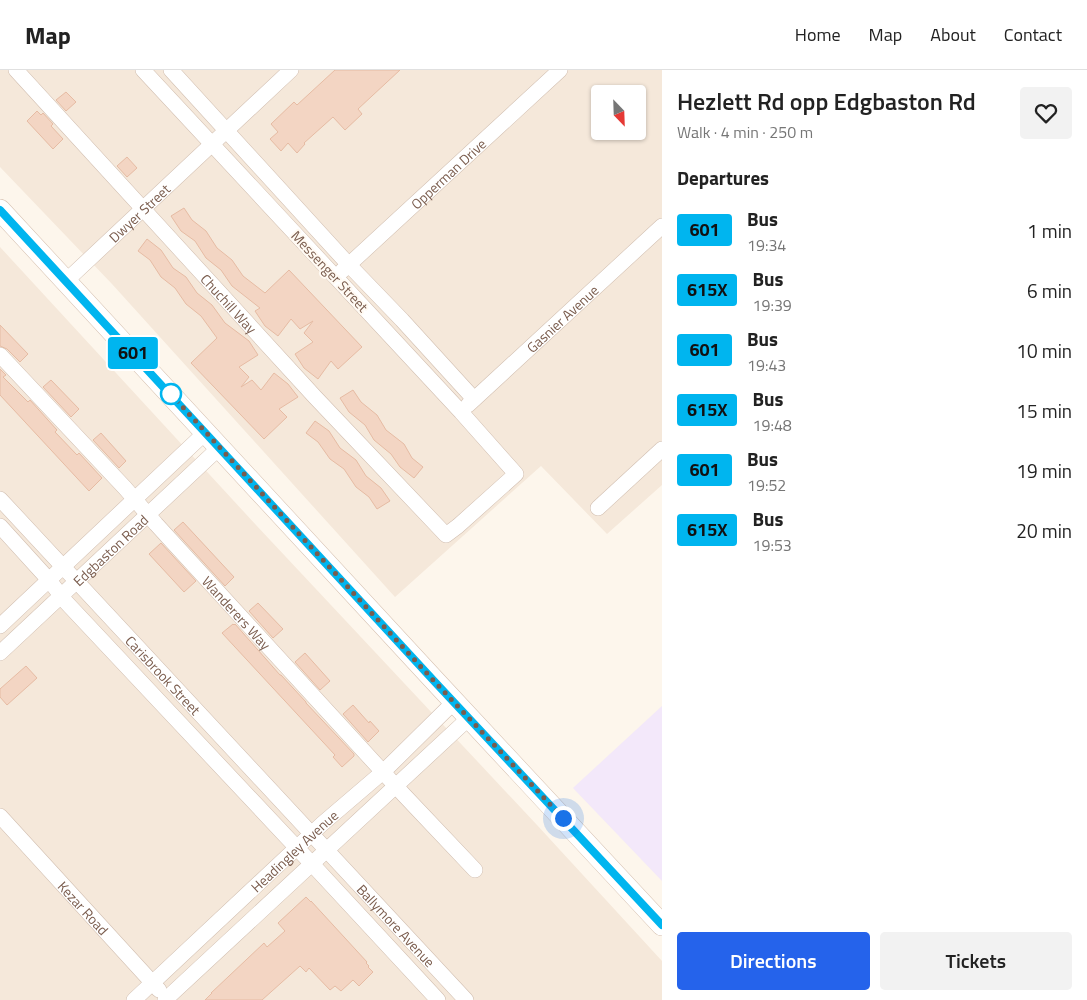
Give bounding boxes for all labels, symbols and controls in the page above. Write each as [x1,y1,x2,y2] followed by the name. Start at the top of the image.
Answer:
[25,17,71,53] text: Map
[795,21,841,48] text: Home
[869,21,902,48] text: Map
[930,21,976,48] text: About
[1004,21,1062,48] text: Contact
[677,83,976,119] text: Hezlett Rd opp Edgbaston Rd
[591,85,646,140] north arrow
[591,85,646,140] map controls
[1020,87,1072,139] button: heart
[677,120,813,144] text: Walk · 4 min · 250 m
[405,133,490,214] street label: Opperman Drive
[677,163,769,192] text: Departures
[103,178,174,247] street label: Dwyer Street
[747,204,778,233] text: Bus
[689,216,720,243] text: 601
[1027,216,1072,245] text: 1 min
[287,226,373,316] street label: Messenger Street
[747,233,786,257] text: 19:34
[752,264,784,293] text: Bus
[196,269,262,338] street label: Chuchill Way
[687,276,727,303] text: 615X
[1027,276,1072,305] text: 6 min
[521,279,603,357] street label: Gasnier Avenue
[752,293,792,317] text: 19:39
[747,324,778,353] text: Bus
[689,336,720,363] text: 601
[1016,336,1072,365] text: 10 min
[104,337,162,369] line badge: 601
[118,339,148,366] text: 601
[747,353,786,377] text: 19:43
[160,383,182,405] unlabelled marker
[752,384,784,413] text: Bus
[687,396,727,423] text: 615X
[1016,396,1072,425] text: 15 min
[752,413,792,437] text: 19:48
[747,444,778,473] text: Bus
[689,456,720,483] text: 601
[1016,456,1072,485] text: 19 min
[747,473,786,497] text: 19:52
[752,504,784,533] text: Bus
[68,509,153,590] street label: Edgbaston Road
[687,516,727,543] text: 615X
[1016,516,1072,545] text: 20 min
[752,533,792,557] text: 19:53
[198,571,276,654] street label: Wanderers Way
[121,630,206,719] street label: Carisbrook Street
[246,804,342,896] street label: Headingley Avenue
[551,806,576,831] your location
[53,876,114,939] street label: Kezar Road
[352,879,440,971] street label: Ballymore Avenue
[677,932,870,990] button: Directions
[880,932,1072,990] button: Tickets

